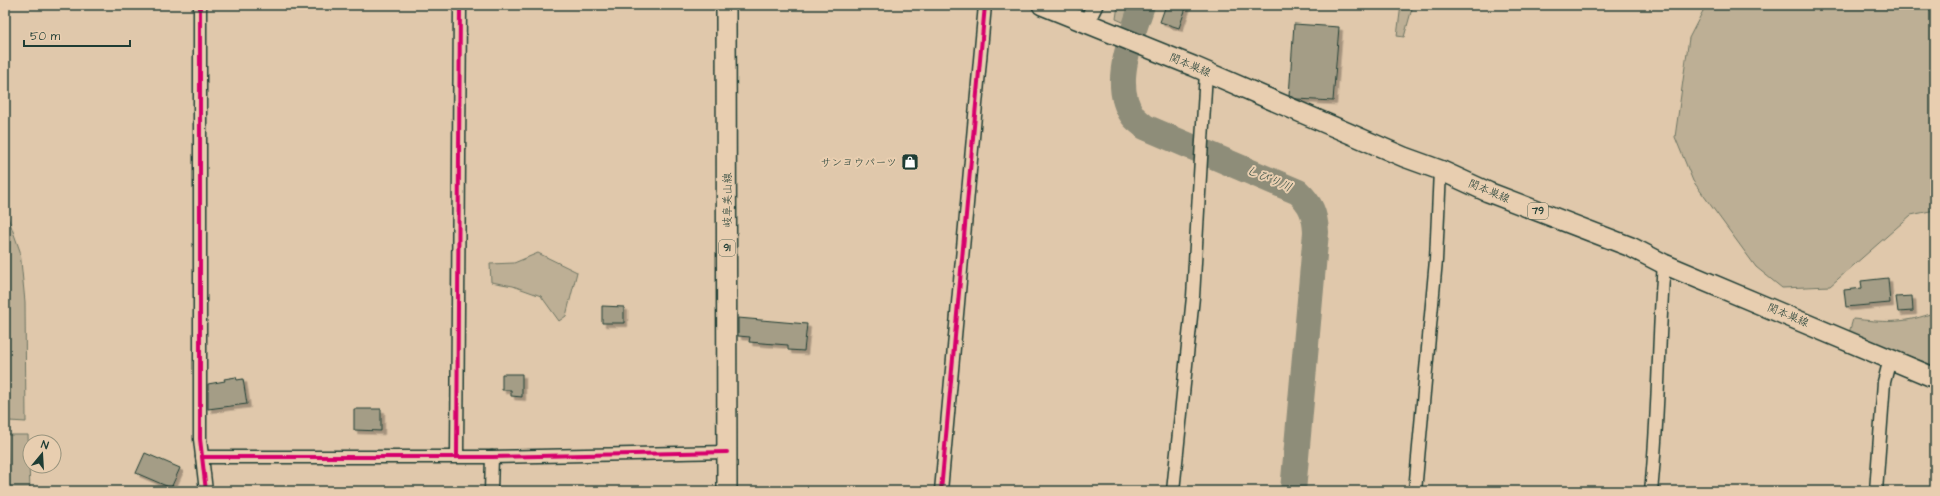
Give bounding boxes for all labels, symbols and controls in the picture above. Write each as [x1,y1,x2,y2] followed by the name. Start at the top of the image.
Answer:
[24,22,130,48] scale bar
[30,28,61,45] text: 50 m
[1167,50,1213,80] street label: 関本巣線
[900,152,920,172] shop icon: サンヨウパーツ
[820,155,897,170] place label: サンヨウパーツ
[1244,162,1294,196] water label: しびり川
[720,173,735,228] street label: 岐阜美山線
[1466,176,1512,206] street label: 関本巣線
[1528,203,1548,219] road number: 79
[719,240,735,256] road number: 91
[1765,300,1811,330] street label: 関本巣線
[22,434,62,474] north arrow
[39,437,51,453] text: N

